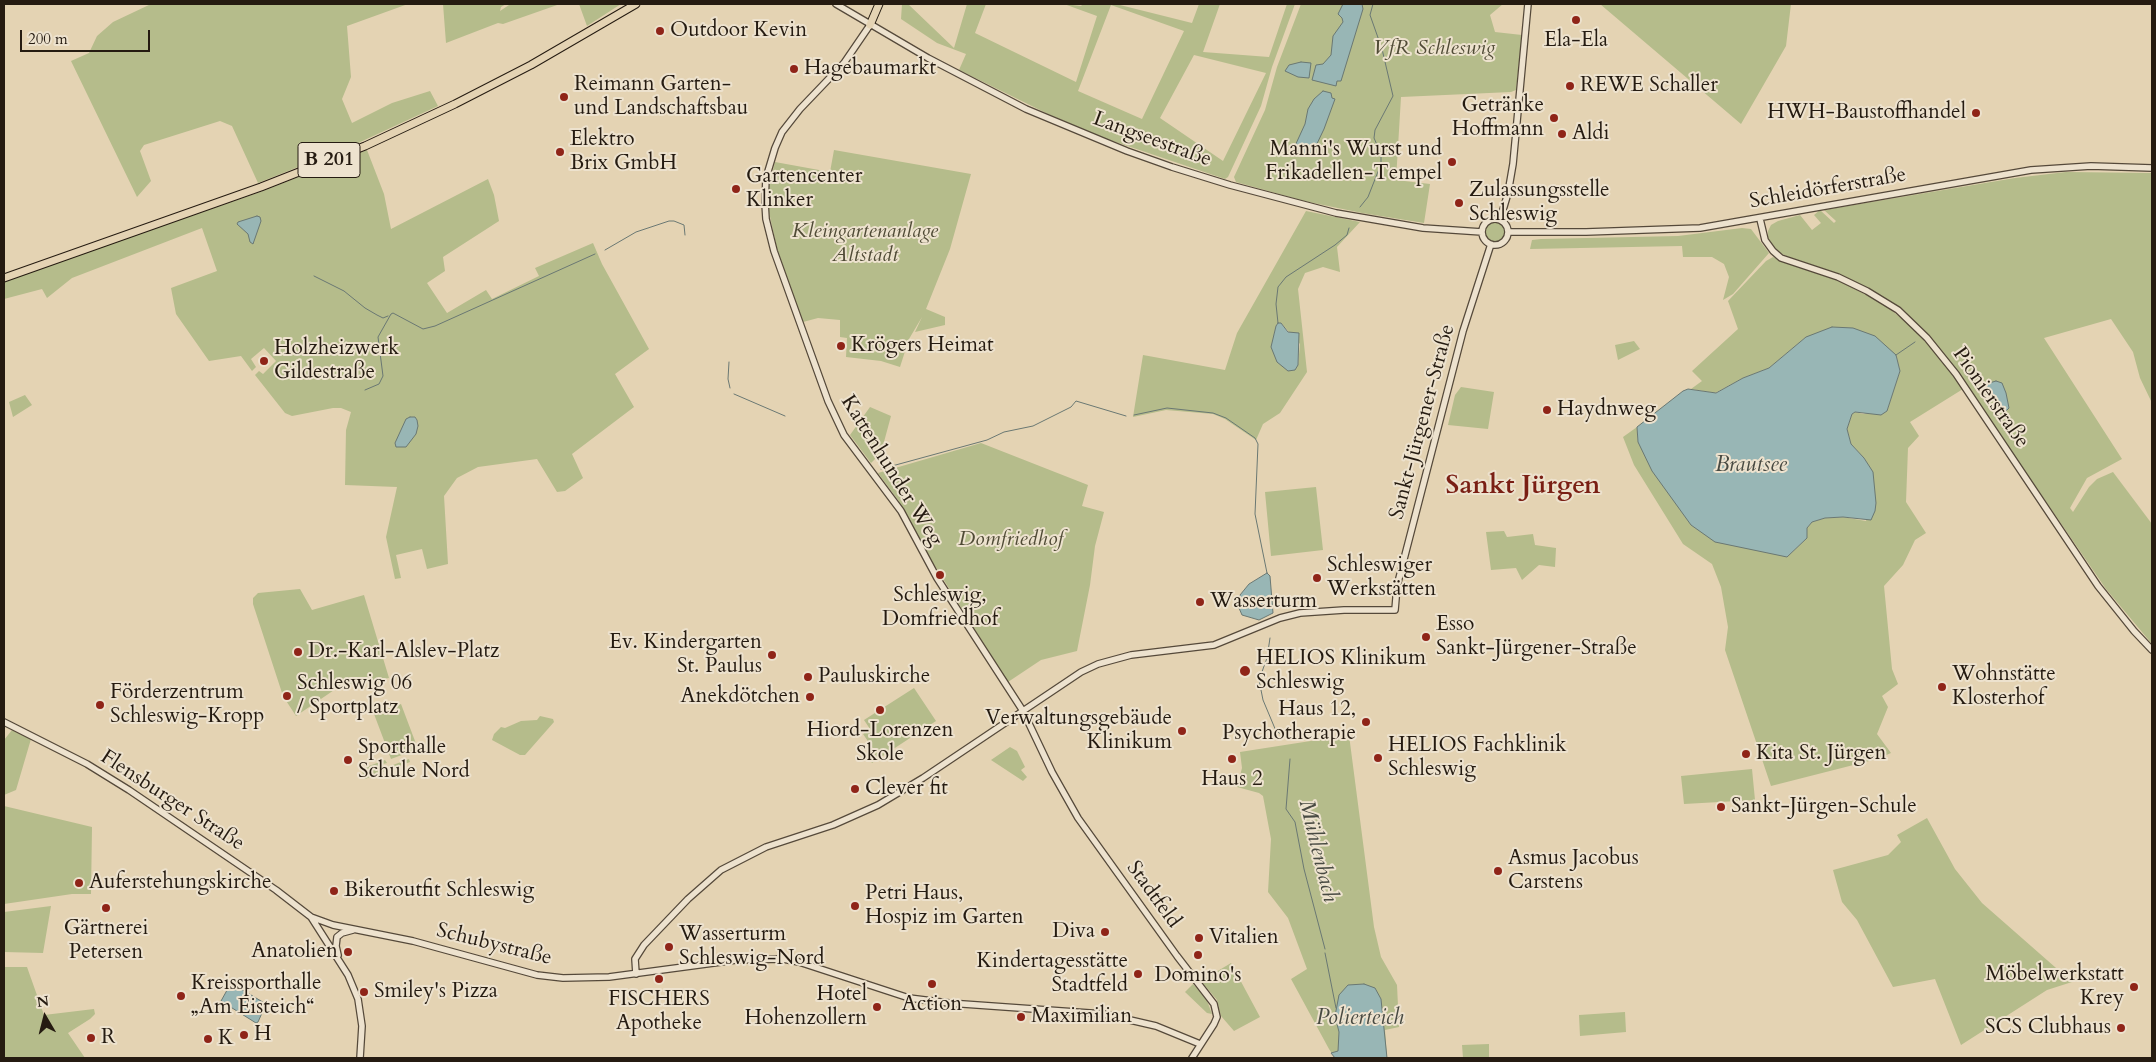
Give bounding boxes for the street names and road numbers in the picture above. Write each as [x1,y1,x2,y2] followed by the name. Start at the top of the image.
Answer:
[1089,107,1215,173] street label: Langseestraße
[298,142,360,178] road number: B 201
[1748,163,1908,215] street label: Schleidörferstraße
[1385,322,1461,522] street label: Sankt-Jürgener-Straße
[1946,343,2034,453] street label: Pionierstraße
[834,391,948,551] street label: Kattenhunder Weg
[95,745,249,857] street label: Flensburger Straße
[1120,857,1186,933] street label: Stadtfeld
[434,919,554,971] street label: Schubystraße

